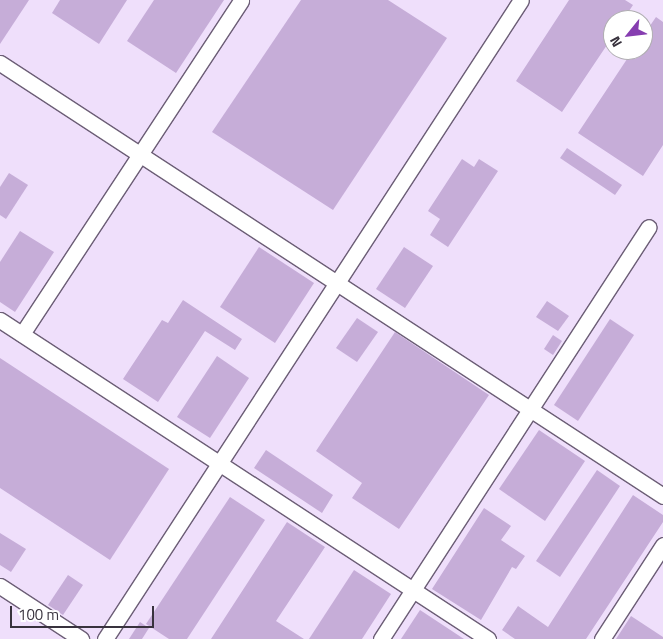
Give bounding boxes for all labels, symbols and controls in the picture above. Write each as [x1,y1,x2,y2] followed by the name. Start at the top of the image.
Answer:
[603,10,653,60] north arrow
[604,33,627,51] text: N
[12,596,156,628] scale bar
[18,603,59,626] text: 100 m

